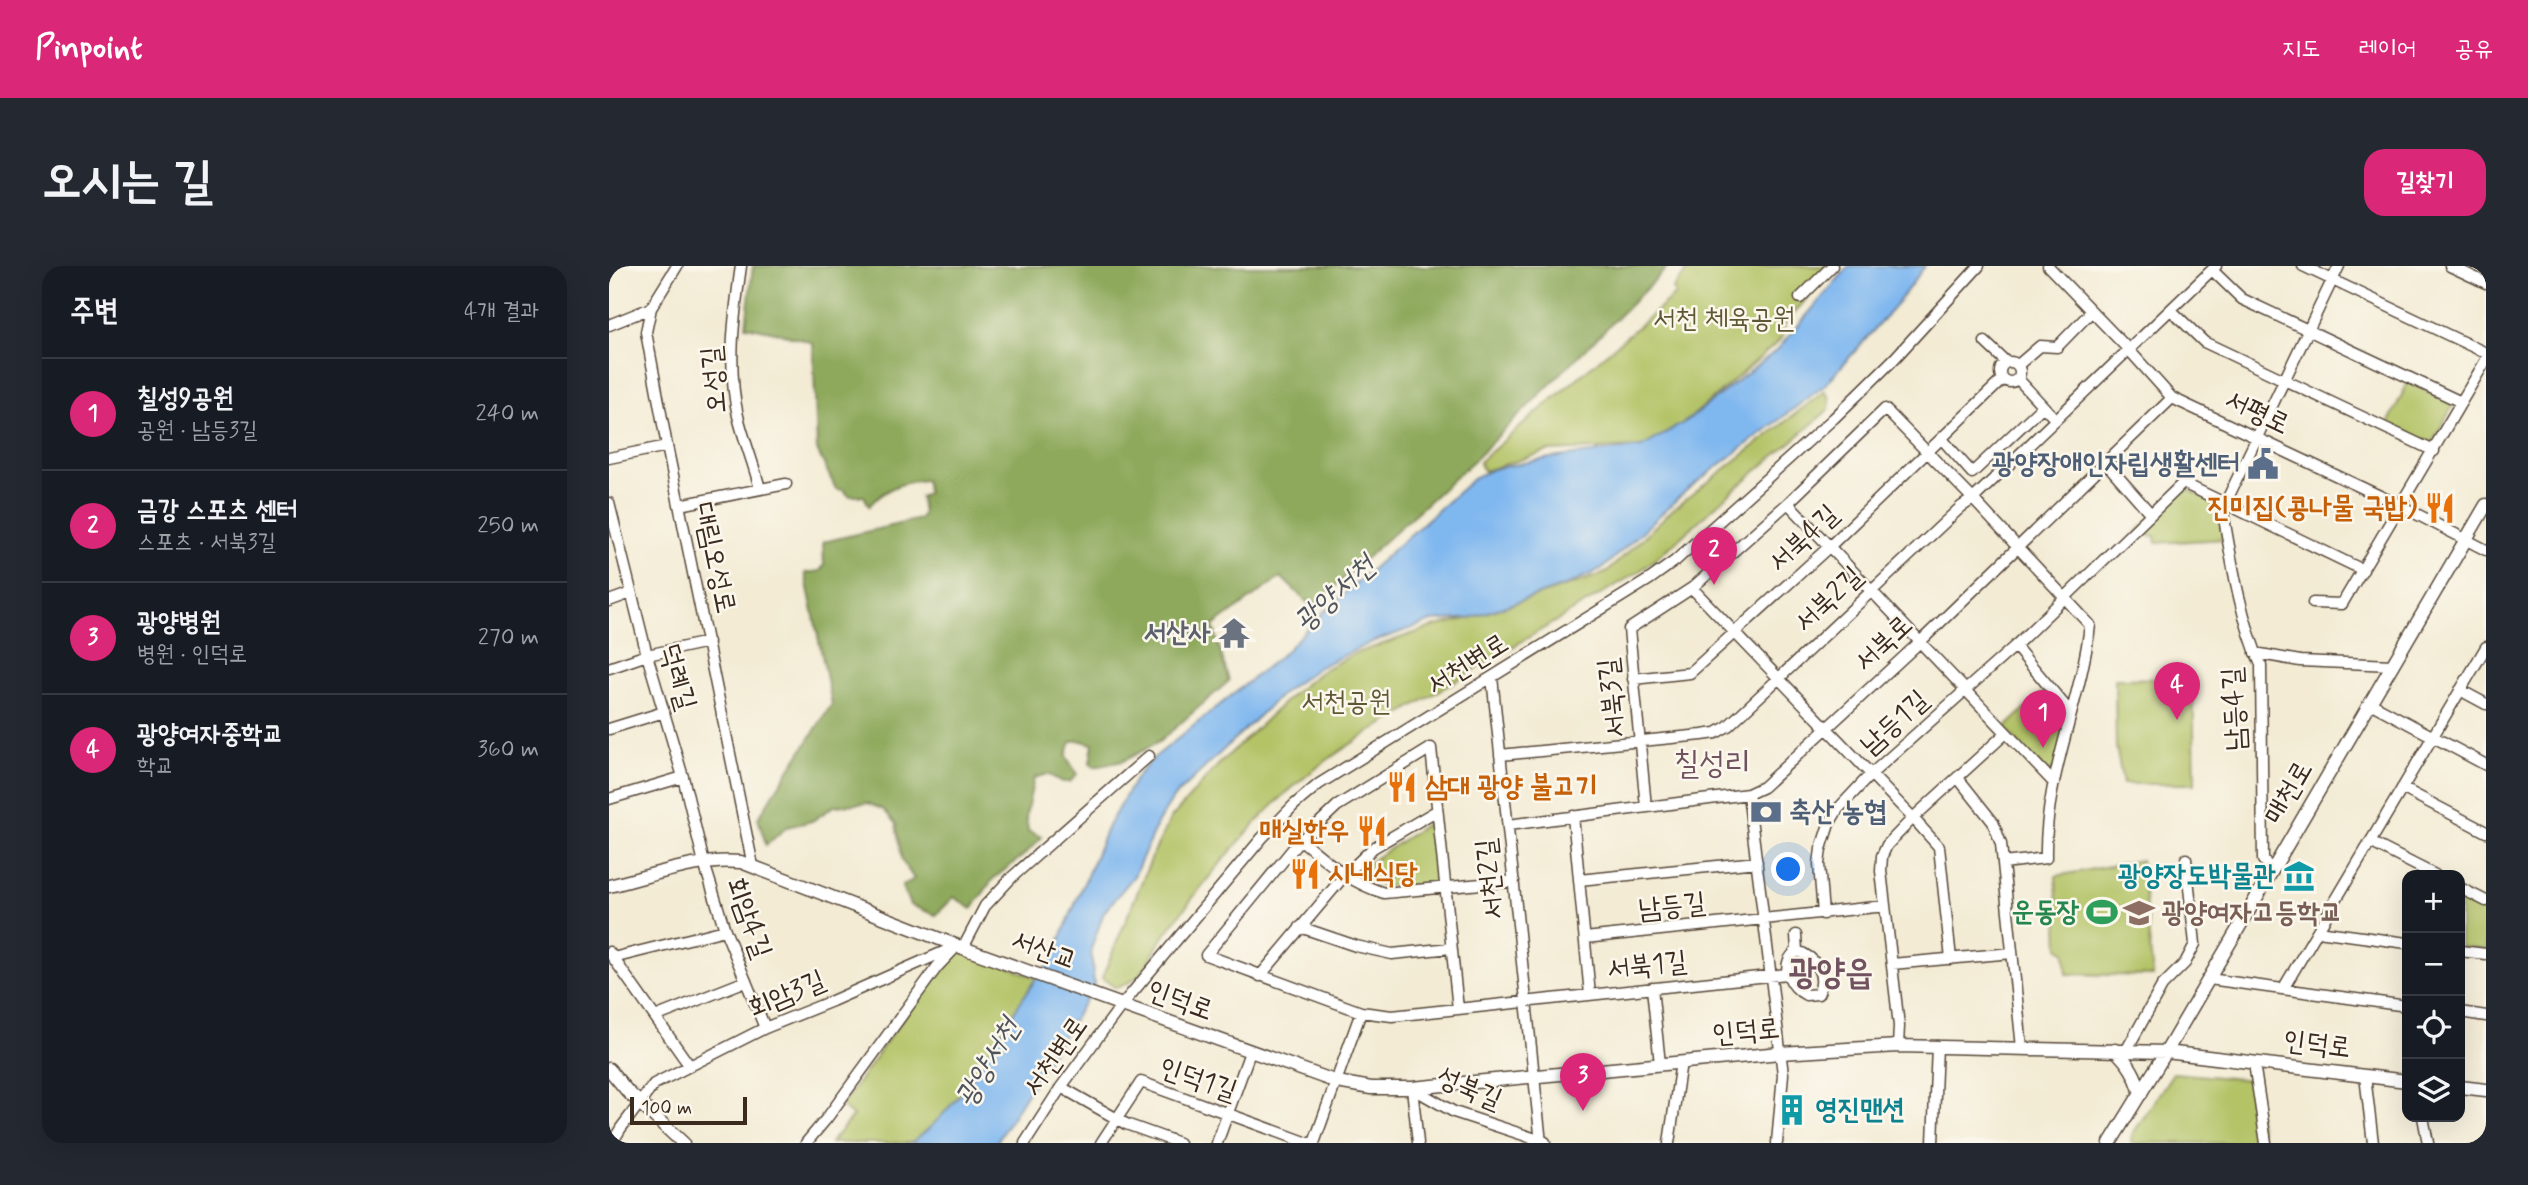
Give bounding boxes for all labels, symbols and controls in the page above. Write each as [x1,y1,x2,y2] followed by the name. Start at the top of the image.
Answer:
[35,27,143,71] text: Pinpoint
[2282,34,2320,65] text: 지도
[2358,34,2416,65] text: 레이어
[2454,34,2493,65] text: 공유
[2364,149,2486,216] button: 길찾기
[42,150,213,215] text: 오시는 길
[70,292,118,331] text: 주변
[464,297,539,327] text: 4개 결과
[1653,301,1795,338] park label: 서천 체육공원
[694,345,736,415] street label: 오성길
[137,382,233,416] text: 칠성9공원
[2219,382,2295,444] street label: 서평로
[88,399,98,429] text: 1
[475,399,539,429] text: 240 m
[137,416,258,446] text: 공원 · 남등3길
[1992,446,2240,483] place label: 광양장애인자립생활센터
[2246,447,2280,481] public building icon: 광양장애인자립생활센터
[2207,490,2417,527] place label: 진미집(콩나물 국밥)
[2423,491,2457,525] restaurant icon: 진미집(콩나물 국밥)
[137,494,298,528] text: 금강 스포츠 센터
[1761,497,1847,581] street label: 서북4길
[684,499,744,617] street label: 대림오성로
[87,511,99,541] text: 2
[477,511,539,541] text: 250 m
[1691,527,1737,585] pin: 2
[137,528,276,558] text: 스포츠 · 서북3길
[1286,545,1386,641] water label: 광양서천
[1787,559,1871,641] street label: 서북2길
[137,606,221,640] text: 광양병원
[1847,607,1921,681] street label: 서북로
[1143,615,1211,652] place label: 서산사
[1217,616,1251,650] temple icon: 서산사
[88,623,98,653] text: 3
[478,623,539,653] text: 270 m
[1420,625,1516,705] street label: 서천변로
[650,639,704,715] street label: 덕례길
[137,640,247,670] text: 병원 · 인덕로
[1590,656,1636,740] street label: 서북3길
[2154,662,2200,720] pin: 4
[2214,666,2256,752] street label: 남등4길
[1853,682,1937,764] street label: 남등1길
[1301,684,1391,721] park label: 서천공원
[2020,690,2066,748] pin: 1
[137,718,283,752] text: 광양여자중학교
[86,735,100,765] text: 4
[478,735,539,765] text: 360 m
[1673,743,1751,785] district label: 칠성리
[137,752,174,782] text: 학교
[2256,754,2322,832] street label: 매천로
[1425,769,1598,806] place label: 삼대 광양 불고기
[1385,770,1419,804] restaurant icon: 삼대 광양 불고기
[1789,794,1887,831] place label: 축산 농협
[1749,795,1783,829] bank icon: 축산 농협
[1259,813,1349,850] place label: 매실한우
[1355,814,1389,848] restaurant icon: 매실한우
[1468,837,1514,921] street label: 서천2길
[1771,852,1805,886] your location
[1328,856,1418,893] place label: 시내식당
[1288,857,1322,891] restaurant icon: 시내식당
[2118,858,2276,895] place label: 광양장도박물관
[2282,859,2316,893] museum icon: 광양장도박물관
[2402,870,2465,1122] map controls
[2402,870,2465,933] button: +
[716,872,780,964] street label: 회암4길
[1636,885,1708,929] street label: 남등길
[2011,894,2079,931] place label: 운동장
[2085,895,2119,929] sports icon: 운동장
[2162,895,2342,932] place label: 광양여자고등학교
[2122,896,2156,930] school or university icon: 광양여자고등학교
[1006,922,1082,980] street label: 서산교
[2402,933,2465,996] button: −
[1605,943,1689,989] street label: 서북1길
[1789,950,1873,996] district label: 광양읍
[743,962,831,1028] street label: 회암3길
[1142,972,1218,1030] street label: 인덕로
[2402,996,2465,1059] button: locate
[946,1009,1031,1114] water label: 광양서천
[1015,1009,1097,1105] street label: 서천변로
[1711,1011,1781,1053] street label: 인덕로
[2281,1023,2353,1067] street label: 인덕로
[1154,1049,1242,1111] street label: 인덕1길
[1560,1053,1606,1111] pin: 3
[1431,1059,1507,1119] street label: 성북길
[2402,1059,2465,1122] button: layers
[1815,1092,1905,1129] place label: 영진맨션
[1775,1093,1809,1127] building icon: 영진맨션
[630,1094,747,1126] scale bar
[641,1096,692,1121] text: 100 m

